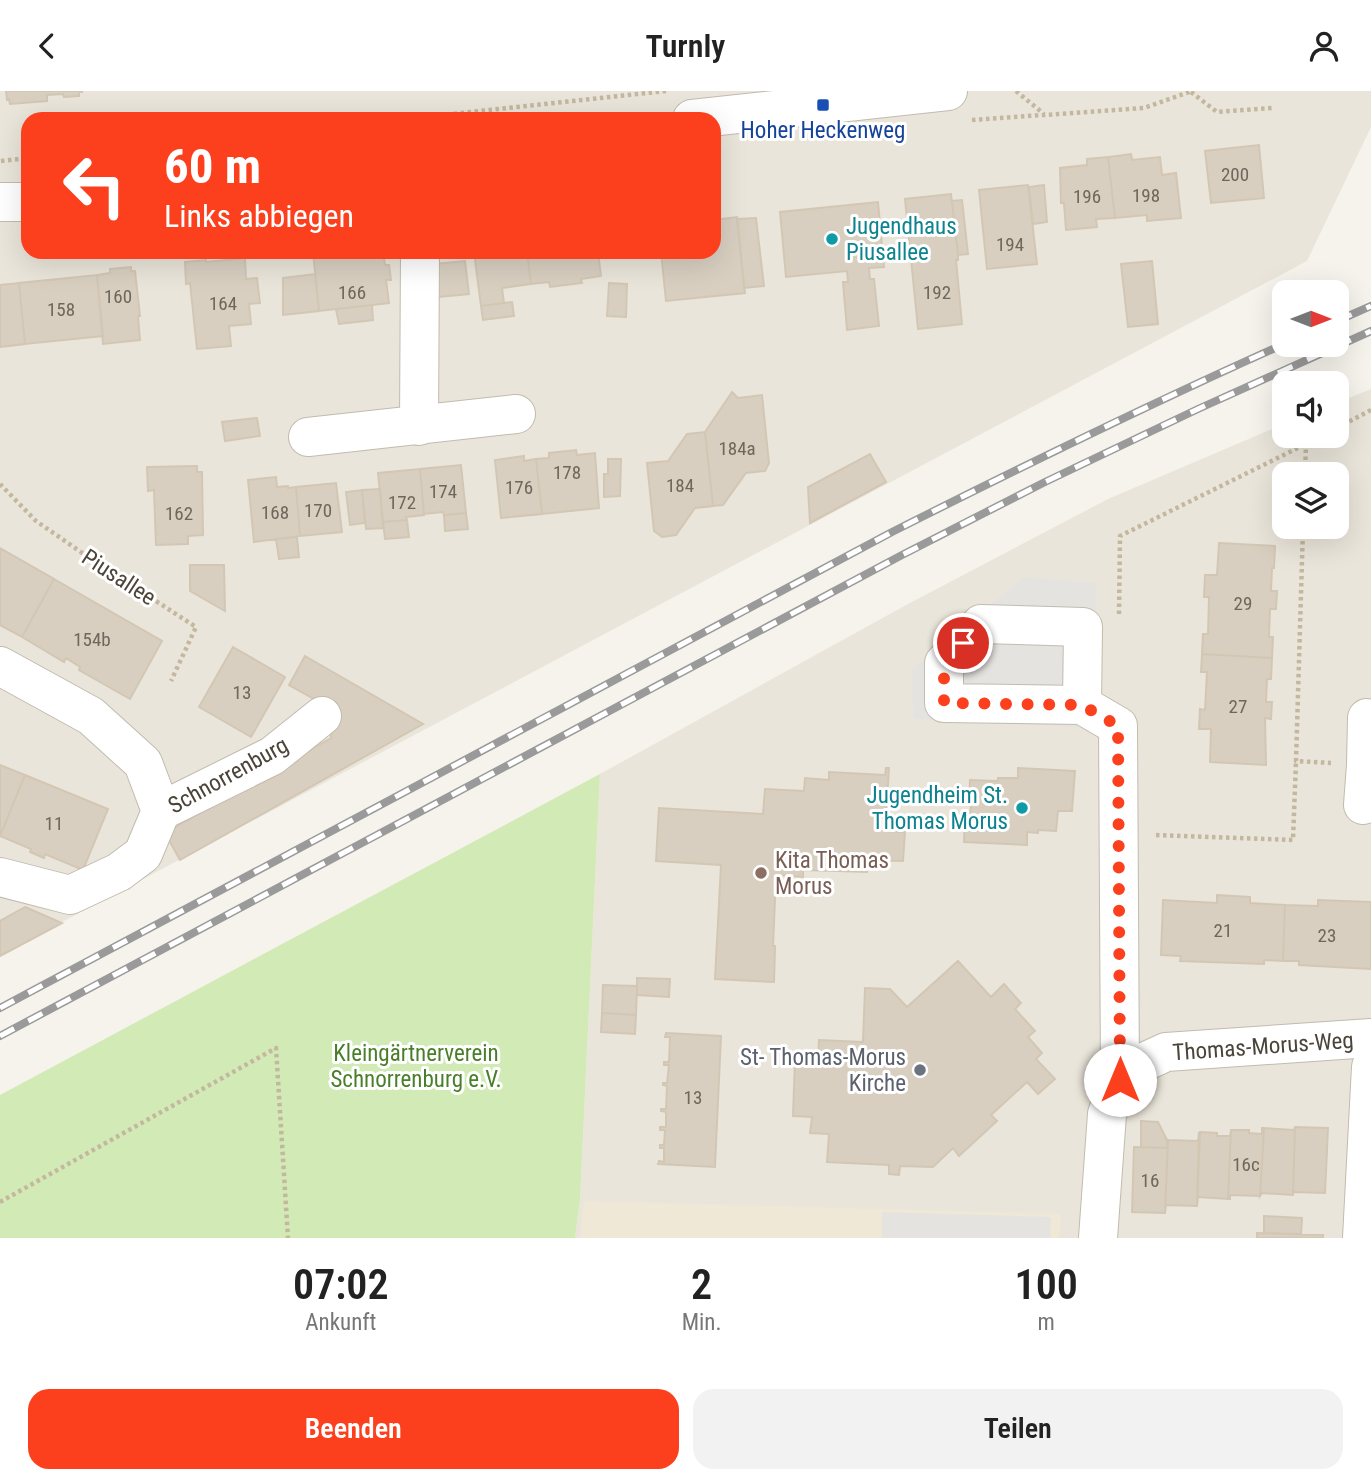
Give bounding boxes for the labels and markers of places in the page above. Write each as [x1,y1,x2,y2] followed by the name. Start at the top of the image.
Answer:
[815,97,831,113] marker: Hoher Heckenweg
[741,117,905,144] place label: Hoher Heckenweg
[846,213,957,266] place label: Jugendhaus Piusallee
[824,231,840,247] marker: Jugendhaus Piusallee
[933,613,993,673] pin
[867,782,1008,835] place label: Jugendheim St. Thomas Morus
[1014,800,1030,816] marker: Jugendheim St. Thomas Morus
[775,847,889,900] place label: Kita Thomas Morus
[753,865,769,881] marker: Kita Thomas Morus
[740,1044,906,1097] place label: St- Thomas-Morus Kirche
[912,1062,928,1078] marker: St- Thomas-Morus Kirche

